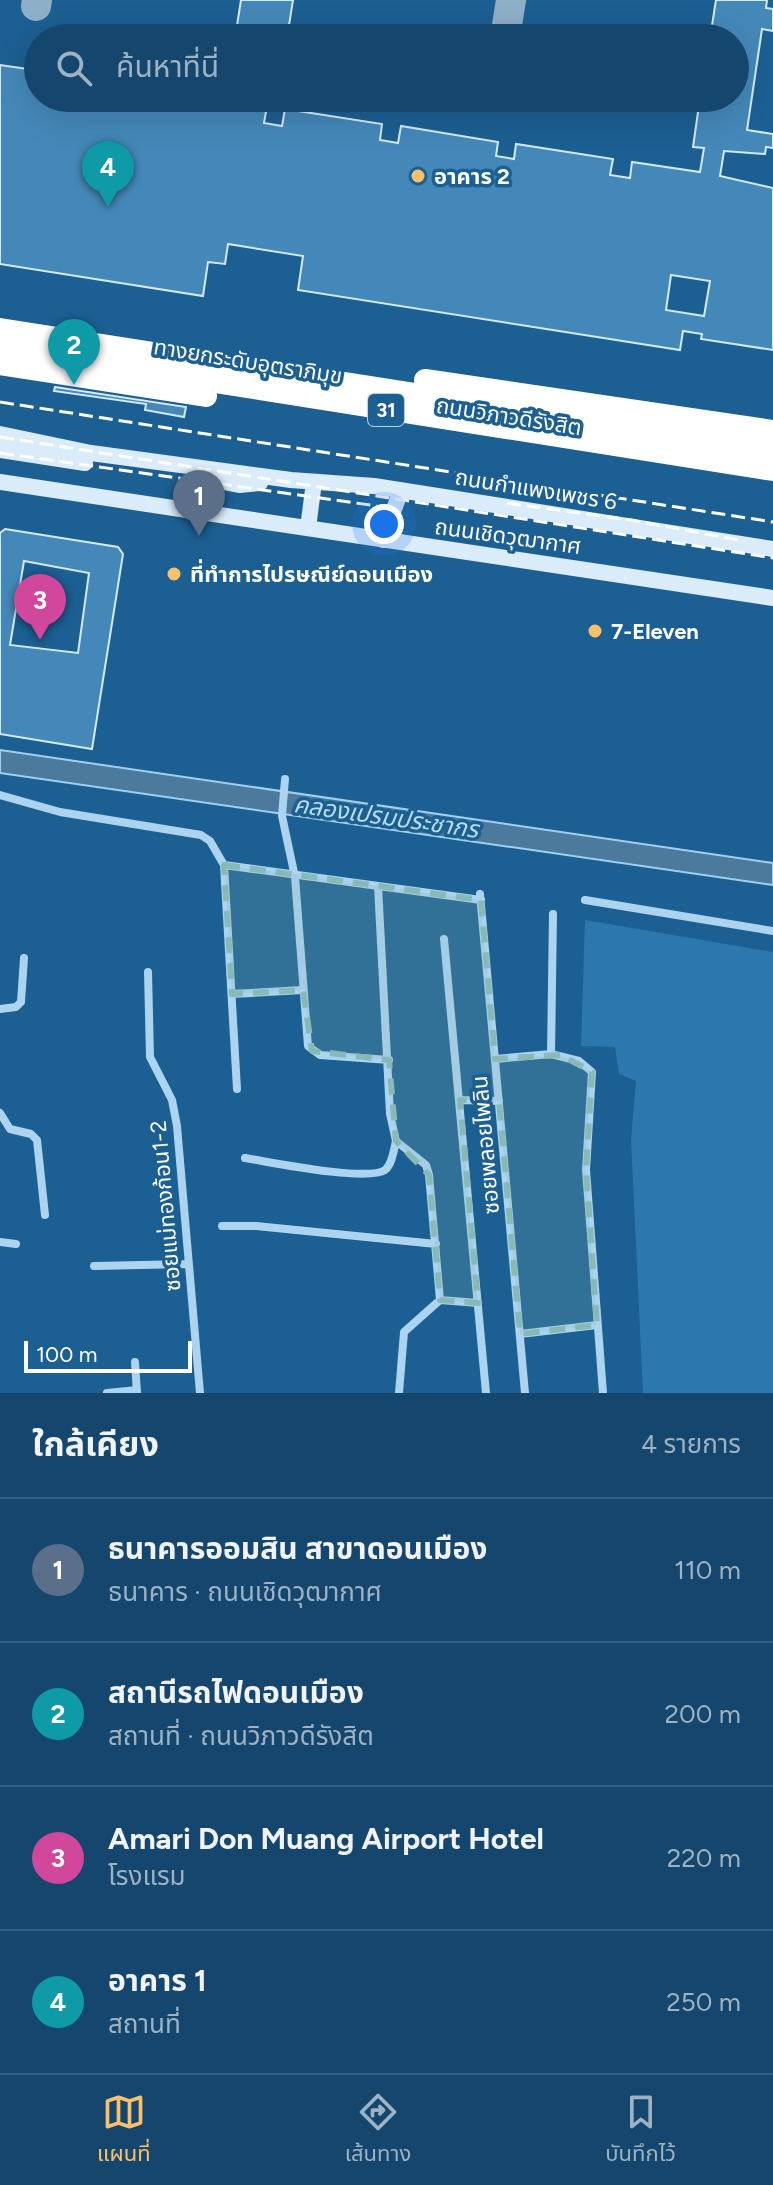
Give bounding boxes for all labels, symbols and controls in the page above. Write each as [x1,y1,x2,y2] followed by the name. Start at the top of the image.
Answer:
[24,24,749,112] search box
[52,46,96,90] icon: search
[116,48,219,85] text: ค้นหาที่นี่
[82,141,134,207] pin: 4
[434,163,510,190] place label: อาคาร 2
[409,167,427,185] marker: อาคาร 2
[48,319,100,385] pin: 2
[152,333,344,390] street label: ทางยกระดับอุตราภิมุข
[434,392,584,441] street label: ถนนวิภาวดีรังสิต
[368,394,404,426] road number: 31
[453,463,619,516] street label: ถนนกำแพงเพชร 6
[173,470,225,536] pin: 1
[364,504,404,544] your location
[433,513,583,560] street label: ถนนเชิดวุฒากาศ
[190,559,433,588] place label: ที่ทำการไปรษณีย์ดอนเมือง
[165,565,183,583] marker: ที่ทำการไปรษณีย์ดอนเมือง
[14,574,66,640] pin: 3
[611,618,699,645] place label: 7-Eleven
[586,622,604,640] marker: 7-Eleven
[292,789,483,844] water label: คลองเปรมประชากร
[466,1074,505,1215] street label: ซอยพลอยไพลิน
[145,1119,186,1293] street label: ซอยแม่ทองก้อน1-2
[24,1337,192,1373] scale bar
[36,1341,97,1368] text: 100 m
[32,1424,159,1465] text: ใกล้เคียง
[641,1428,741,1460] text: 4 รายการ
[108,1530,487,1567] text: ธนาคารออมสิน สาขาดอนเมือง
[53,1554,63,1586] text: 1
[674,1554,741,1586] text: 110 m
[108,1576,382,1608] text: ธนาคาร · ถนนเชิดวุฒากาศ
[108,1674,364,1711] text: สถานีรถไฟดอนเมือง
[50,1698,66,1730] text: 2
[665,1698,741,1730] text: 200 m
[108,1720,374,1752] text: สถานที่ · ถนนวิภาวดีรังสิต
[108,1820,544,1857] text: Amari Don Muang Airport Hotel
[51,1842,65,1874] text: 3
[667,1842,741,1874] text: 220 m
[108,1860,186,1892] text: โรงแรม
[108,1962,207,1999] text: อาคาร 1
[50,1986,66,2018] text: 4
[666,1986,741,2018] text: 250 m
[108,2008,181,2040] text: สถานที่
[97,2090,151,2171] tab: แผนที่
[345,2090,411,2171] tab: เส้นทาง
[605,2090,676,2171] tab: บันทึกไว้

